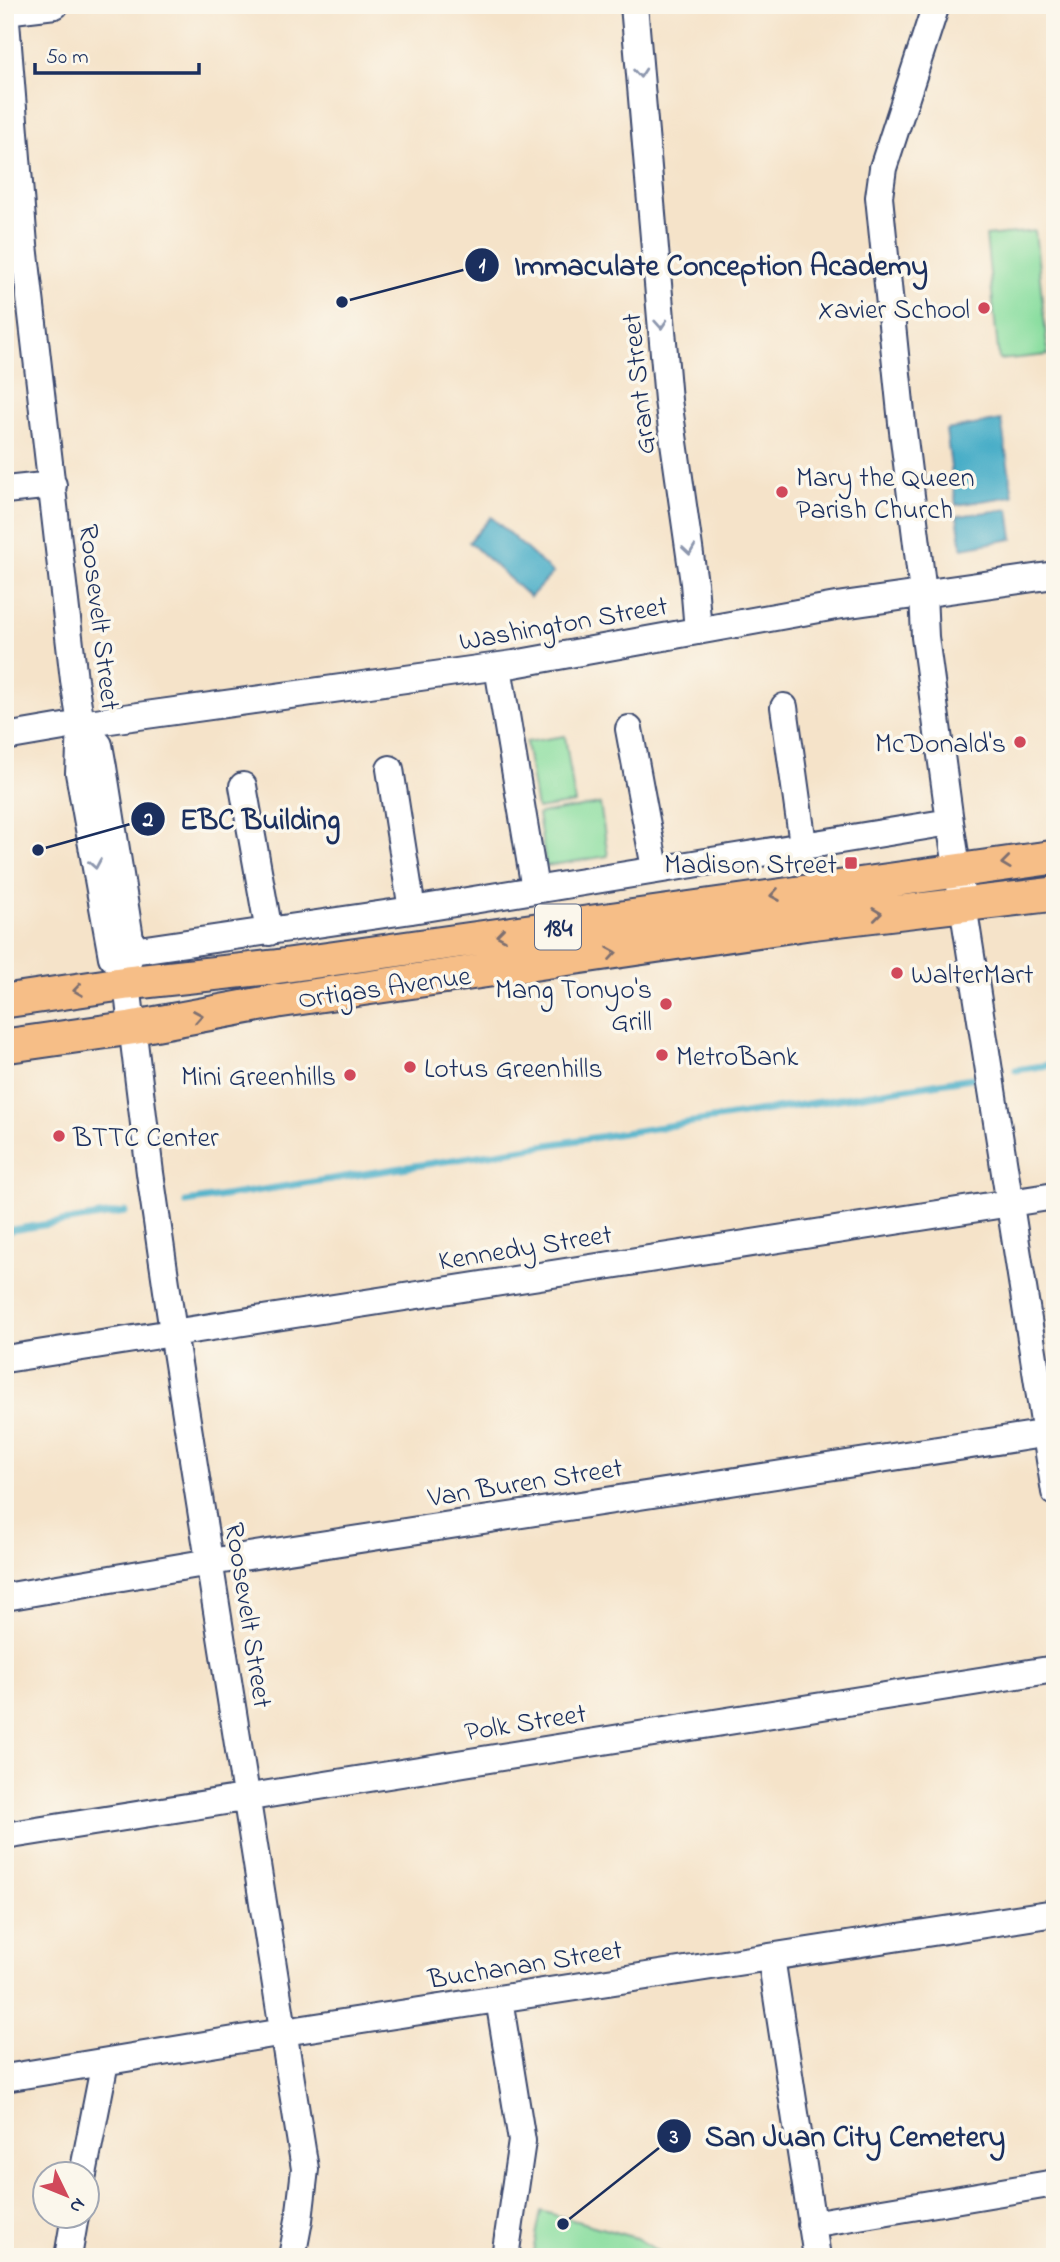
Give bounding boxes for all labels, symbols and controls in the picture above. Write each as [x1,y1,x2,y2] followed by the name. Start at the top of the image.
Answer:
[35,32,200,76] scale bar
[46,43,89,73] text: 50 m
[632,68,647,79] one-way arrow
[465,239,942,290] callout: Immaculate Conception Academy
[514,246,928,290] text: Immaculate Conception Academy
[479,252,486,282] text: 1
[818,291,970,332] place label: Xavier School
[976,300,992,316] marker: Xavier School
[613,311,668,456] street label: Grant Street
[654,319,669,330] one-way arrow
[796,459,974,532] place label: Mary the Queen Parish Church
[774,484,790,500] marker: Mary the Queen Parish Church
[66,522,129,713] street label: Roosevelt Street
[681,544,696,556] one-way arrow
[456,587,671,664] street label: Washington Street
[875,725,1006,766] place label: McDonald's
[1012,734,1028,750] marker: McDonald's
[130,793,354,844] callout: EBC Building
[180,800,340,845] text: EBC Building
[142,806,154,836] text: 2
[664,846,837,887] place label: Madison Street
[843,855,859,871] marker: Madison Street
[1000,855,1012,870] one-way arrow
[87,858,102,870] one-way arrow
[769,887,780,902] one-way arrow
[535,904,581,950] road number: 184
[871,907,883,922] one-way arrow
[495,927,507,942] one-way arrow
[607,945,618,960] one-way arrow
[911,956,1033,997] place label: WalterMart
[295,957,474,1022] street label: Ortigas Avenue
[889,965,905,981] marker: WalterMart
[495,971,652,1044] place label: Mang Tonyo's Grill
[72,982,84,997] one-way arrow
[658,996,674,1012] marker: Mang Tonyo's Grill
[192,1009,204,1024] one-way arrow
[676,1038,799,1079] place label: MetroBank
[654,1047,670,1063] marker: MetroBank
[424,1050,603,1091] place label: Lotus Greenhills
[181,1058,336,1099] place label: Mini Greenhills
[402,1059,418,1075] marker: Lotus Greenhills
[342,1067,358,1083] marker: Mini Greenhills
[72,1119,219,1160] place label: BTTC Center
[51,1128,67,1144] marker: BTTC Center
[436,1216,615,1283] street label: Kennedy Street
[424,1449,626,1520] street label: Van Buren Street
[212,1520,281,1711] street label: Roosevelt Street
[462,1695,589,1754] street label: Polk Street
[425,1931,626,2002] street label: Buchanan Street
[656,2110,1019,2161] callout: San Juan City Cemetery
[705,2117,1005,2161] text: San Juan City Cemetery
[669,2123,679,2153] text: 3
[32,2160,102,2230] north arrow
[62,2191,91,2219] text: N

